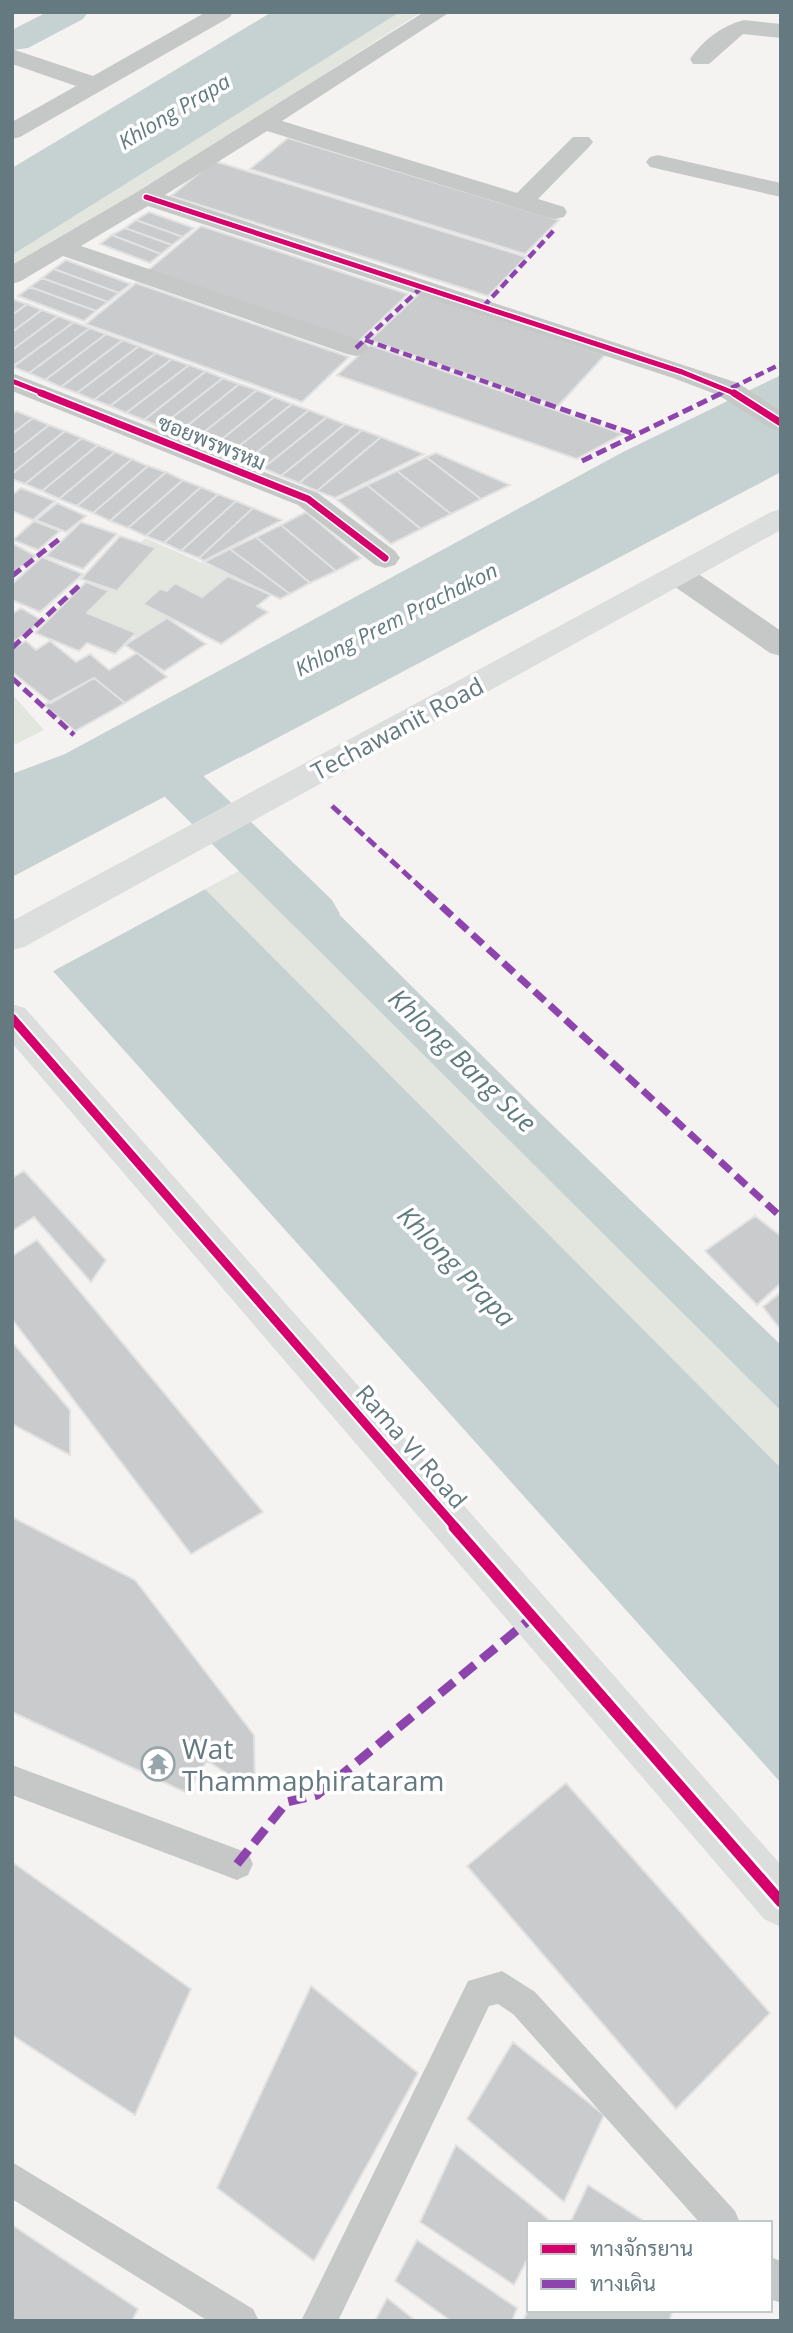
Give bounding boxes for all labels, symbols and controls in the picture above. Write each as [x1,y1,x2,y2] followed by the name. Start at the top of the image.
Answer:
[113,67,235,155] water label: Khlong Prapa
[154,408,270,476] street label: ซอยพรพรหม
[290,556,502,682] water label: Khlong Prem Prachakon
[305,669,489,787] street label: Techawanit Road
[381,980,545,1140] water label: Khlong Bang Sue
[390,1198,524,1335] water label: Khlong Prapa
[349,1377,475,1515] street label: Rama VI Road
[182,1729,444,1799] place label: Wat Thammaphirataram
[139,1745,177,1783] temple icon: Wat Thammaphirataram
[527,2221,772,2312] legend
[590,2234,693,2262] text: ทางจักรยาน
[590,2269,656,2297] text: ทางเดิน

